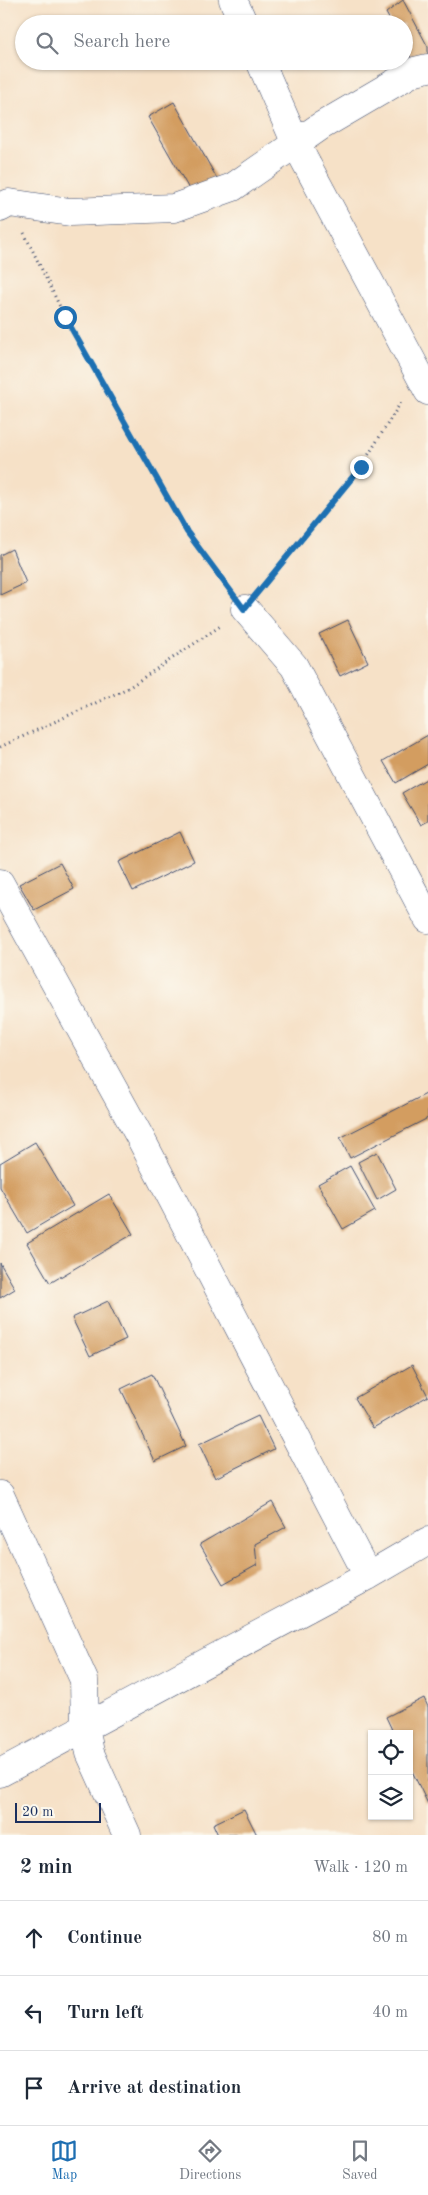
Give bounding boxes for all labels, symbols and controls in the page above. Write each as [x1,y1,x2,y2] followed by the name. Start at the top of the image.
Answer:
[15,15,413,70] search box
[33,29,61,57] icon: search
[73,33,170,52] text: Search here
[54,306,77,329] route start
[350,456,373,479] route end
[368,1730,413,1820] map controls
[368,1730,413,1775] button: locate
[368,1775,413,1820] button: layers
[15,1800,101,1823] scale bar
[22,1805,53,1819] text: 20 m
[20,1857,73,1878] text: 2 min
[313,1860,408,1876] text: Walk · 120 m
[20,1924,48,1952] icon: ahead
[67,1929,142,1948] text: Continue
[372,1930,408,1946] text: 80 m
[20,1999,48,2027] icon: left
[67,2004,144,2023] text: Turn left
[372,2005,408,2021] text: 40 m
[20,2074,48,2102] icon: arrive
[67,2079,241,2098] text: Arrive at destination
[50,2137,78,2184] tab: Map
[179,2137,241,2184] tab: Directions
[342,2137,378,2184] tab: Saved

